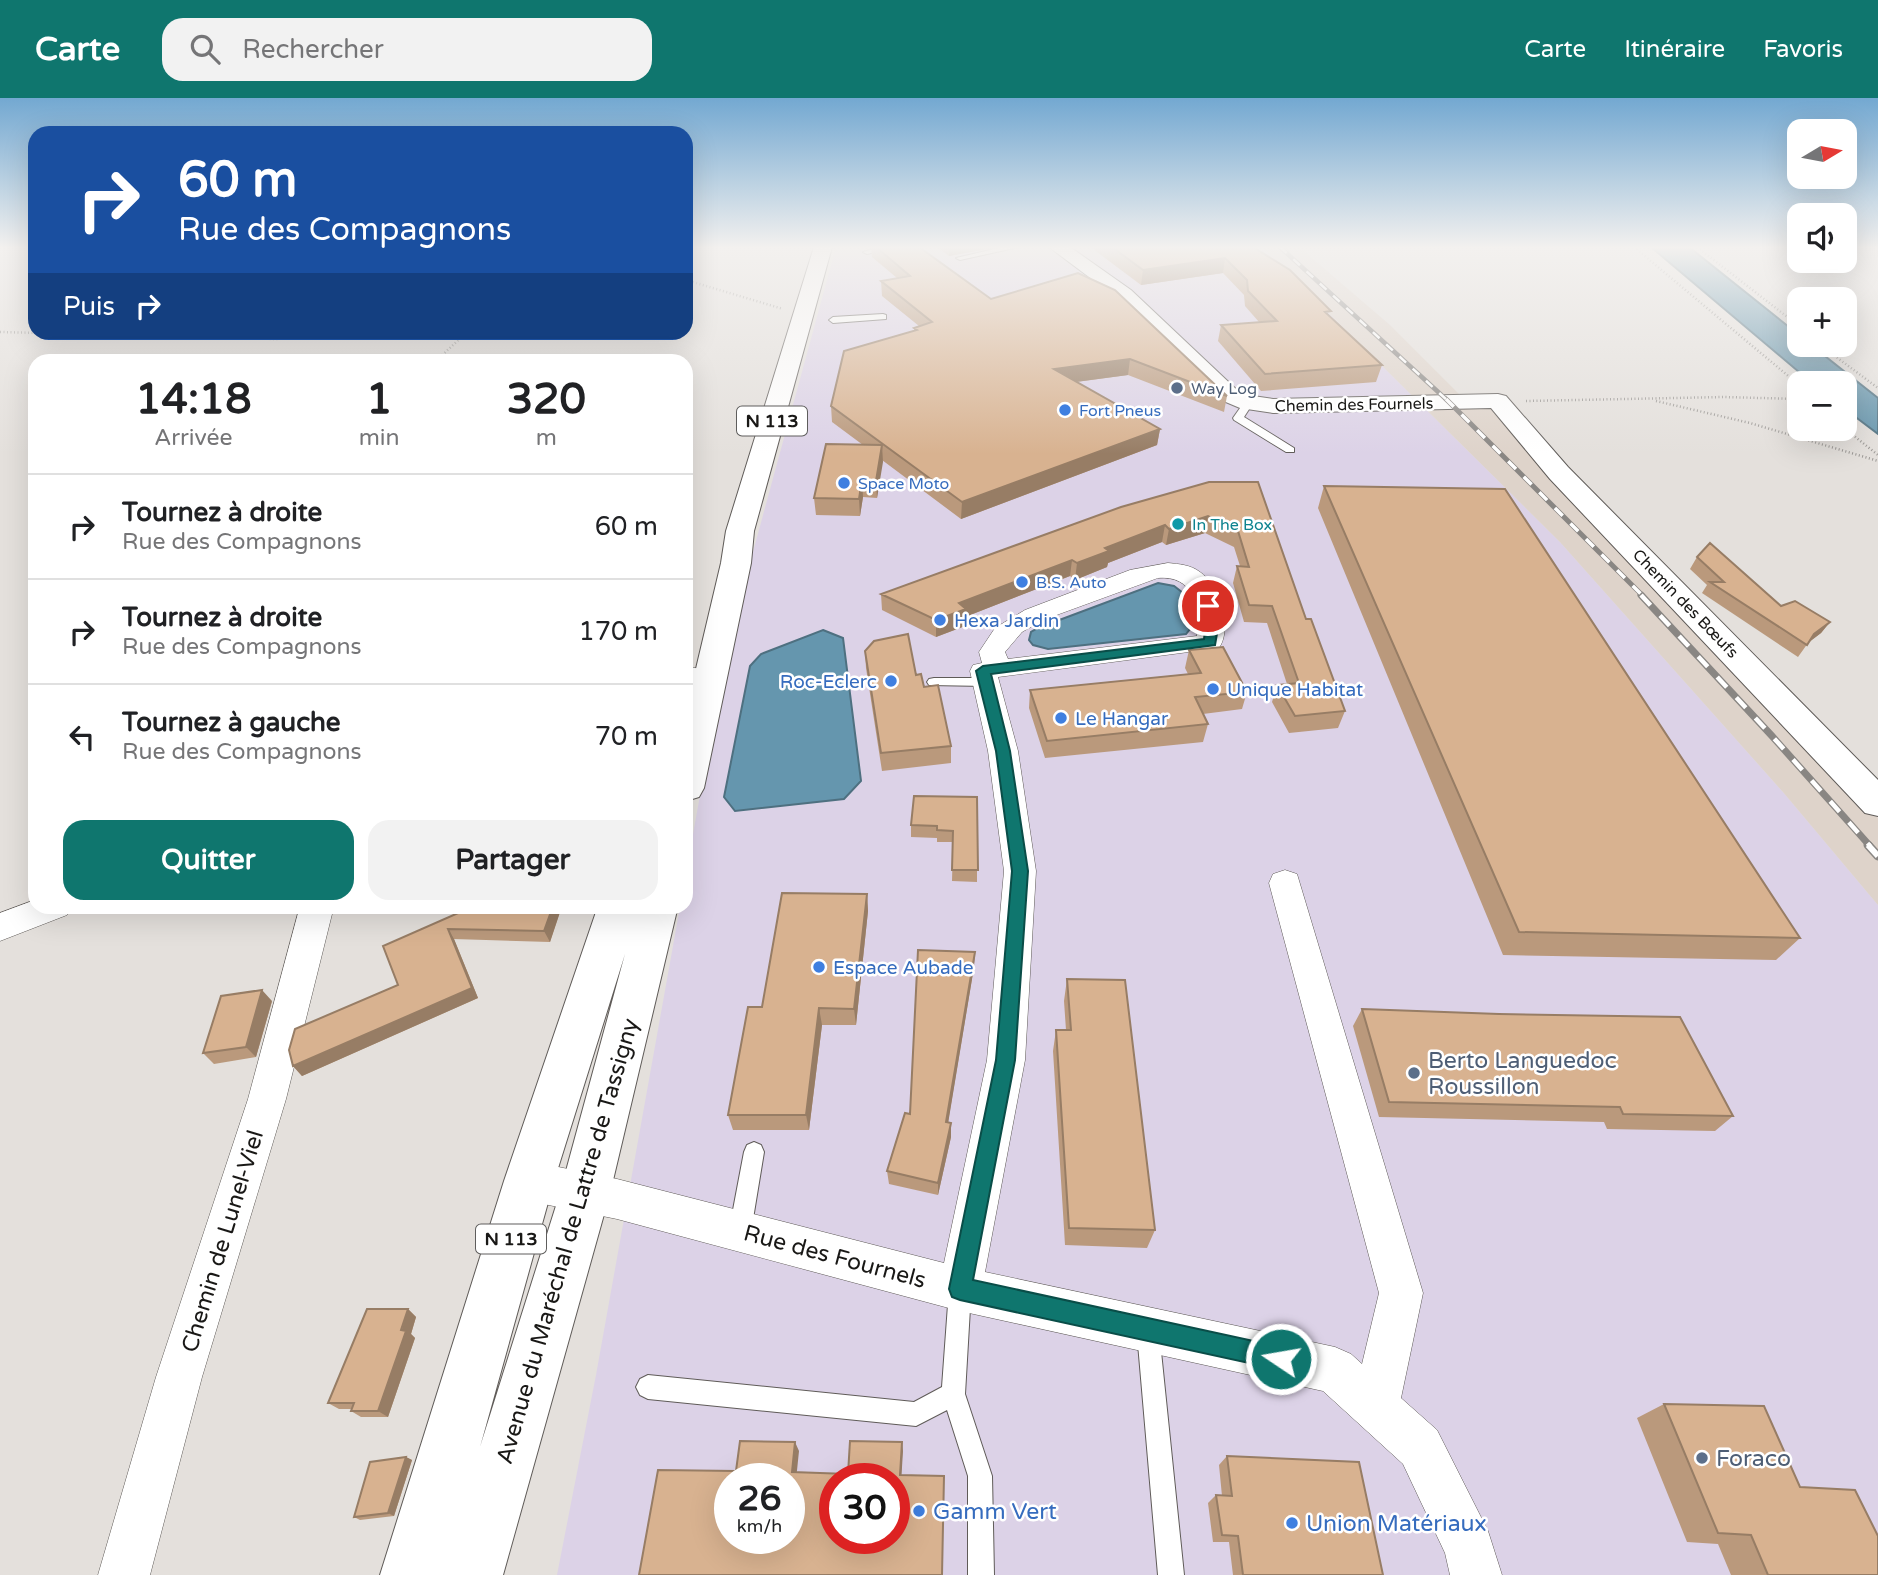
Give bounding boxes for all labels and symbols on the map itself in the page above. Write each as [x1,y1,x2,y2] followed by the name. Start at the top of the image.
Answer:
[1787,119,1857,189] north arrow
[1191,379,1257,399] place label: Way Log
[1169,380,1185,396] marker: Way Log
[1275,394,1434,416] street label: Chemin des Fournels
[1079,401,1161,421] place label: Fort Pneus
[1057,402,1073,418] marker: Fort Pneus
[737,407,807,436] road number: N 113
[858,474,949,494] place label: Space Moto
[836,475,852,491] marker: Space Moto
[1192,515,1272,535] place label: In The Box
[1170,516,1186,532] marker: In The Box
[1628,545,1742,662] street label: Chemin des Bœufs
[1036,573,1107,593] place label: B.S. Auto
[1014,574,1030,590] marker: B.S. Auto
[1178,576,1238,636] pin
[954,610,1059,632] place label: Hexa Jardin
[932,612,948,628] marker: Hexa Jardin
[780,671,877,693] place label: Roc-Eclerc
[883,673,899,689] marker: Roc-Eclerc
[1227,679,1363,701] place label: Unique Habitat
[1205,681,1221,697] marker: Unique Habitat
[1075,708,1169,730] place label: Le Hangar
[1053,710,1069,726] marker: Le Hangar
[833,957,973,979] place label: Espace Aubade
[811,959,827,975] marker: Espace Aubade
[491,1015,645,1467] street label: Avenue du Maréchal de Lattre de Tassigny
[1428,1047,1617,1101] place label: Berto Languedoc Roussillon
[1406,1065,1422,1081] marker: Berto Languedoc Roussillon
[176,1127,270,1356] street label: Chemin de Lunel-Viel
[741,1219,929,1295] street label: Rue des Fournels
[476,1224,546,1254] road number: N 113
[1244,1322,1318,1396] position arrow
[1716,1445,1791,1473] place label: Foraco
[1694,1450,1710,1466] marker: Foraco
[819,1463,910,1554] speed limit sign: 30
[933,1498,1057,1526] place label: Gamm Vert
[911,1503,927,1519] marker: Gamm Vert
[1306,1510,1487,1538] place label: Union Matériaux
[1284,1515,1300,1531] marker: Union Matériaux

